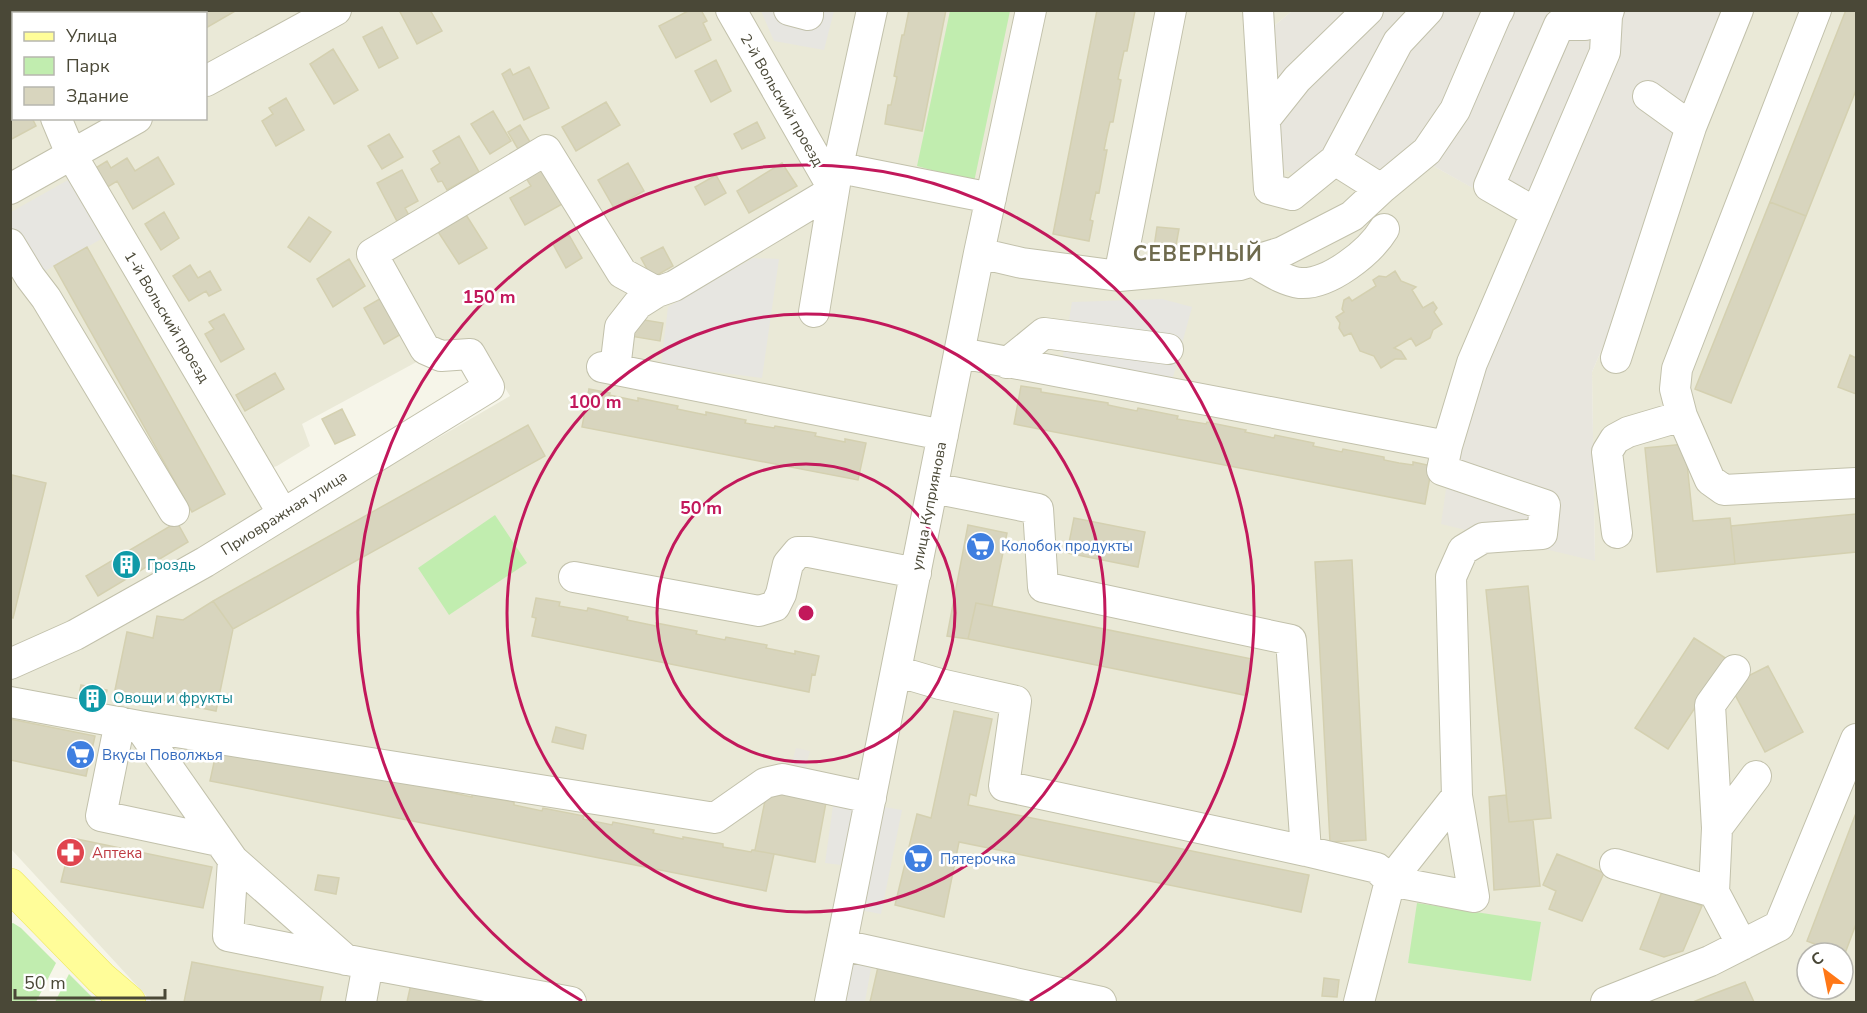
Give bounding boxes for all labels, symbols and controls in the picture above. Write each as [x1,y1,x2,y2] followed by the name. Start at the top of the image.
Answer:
[12,12,207,120] legend
[65,24,117,48] text: Улица
[736,30,828,170] street label: 2-й Вольский проезд
[66,54,110,78] text: Парк
[66,84,129,108] text: Здание
[1133,240,1263,268] district label: СЕВЕРНЫЙ
[120,247,214,387] street label: 1-й Вольский проезд
[462,285,516,309] text: 150 m
[568,390,622,414] text: 100 m
[907,440,951,572] street label: улица Куприянова
[217,466,351,560] street label: Приовражная улица
[680,496,722,520] text: 50 m
[964,530,996,562] supermarket icon: Колобок продукты
[1001,536,1133,556] place label: Колобок продукты
[110,549,142,581] building icon: Гроздь
[147,555,196,575] place label: Гроздь
[796,603,816,623] centre of rings
[76,682,108,714] building icon: Овощи и фрукты
[113,688,233,708] place label: Овощи и фрукты
[65,739,97,771] supermarket icon: Вкусы Поволжья
[102,745,223,765] place label: Вкусы Поволжья
[55,837,87,869] pharmacy icon: Аптека
[92,843,142,863] place label: Аптека
[903,843,935,875] supermarket icon: Пятерочка
[940,849,1016,869] place label: Пятерочка
[1795,941,1855,1001] north arrow
[1807,947,1828,971] text: С
[15,962,165,1000] scale bar
[24,971,66,995] text: 50 m

